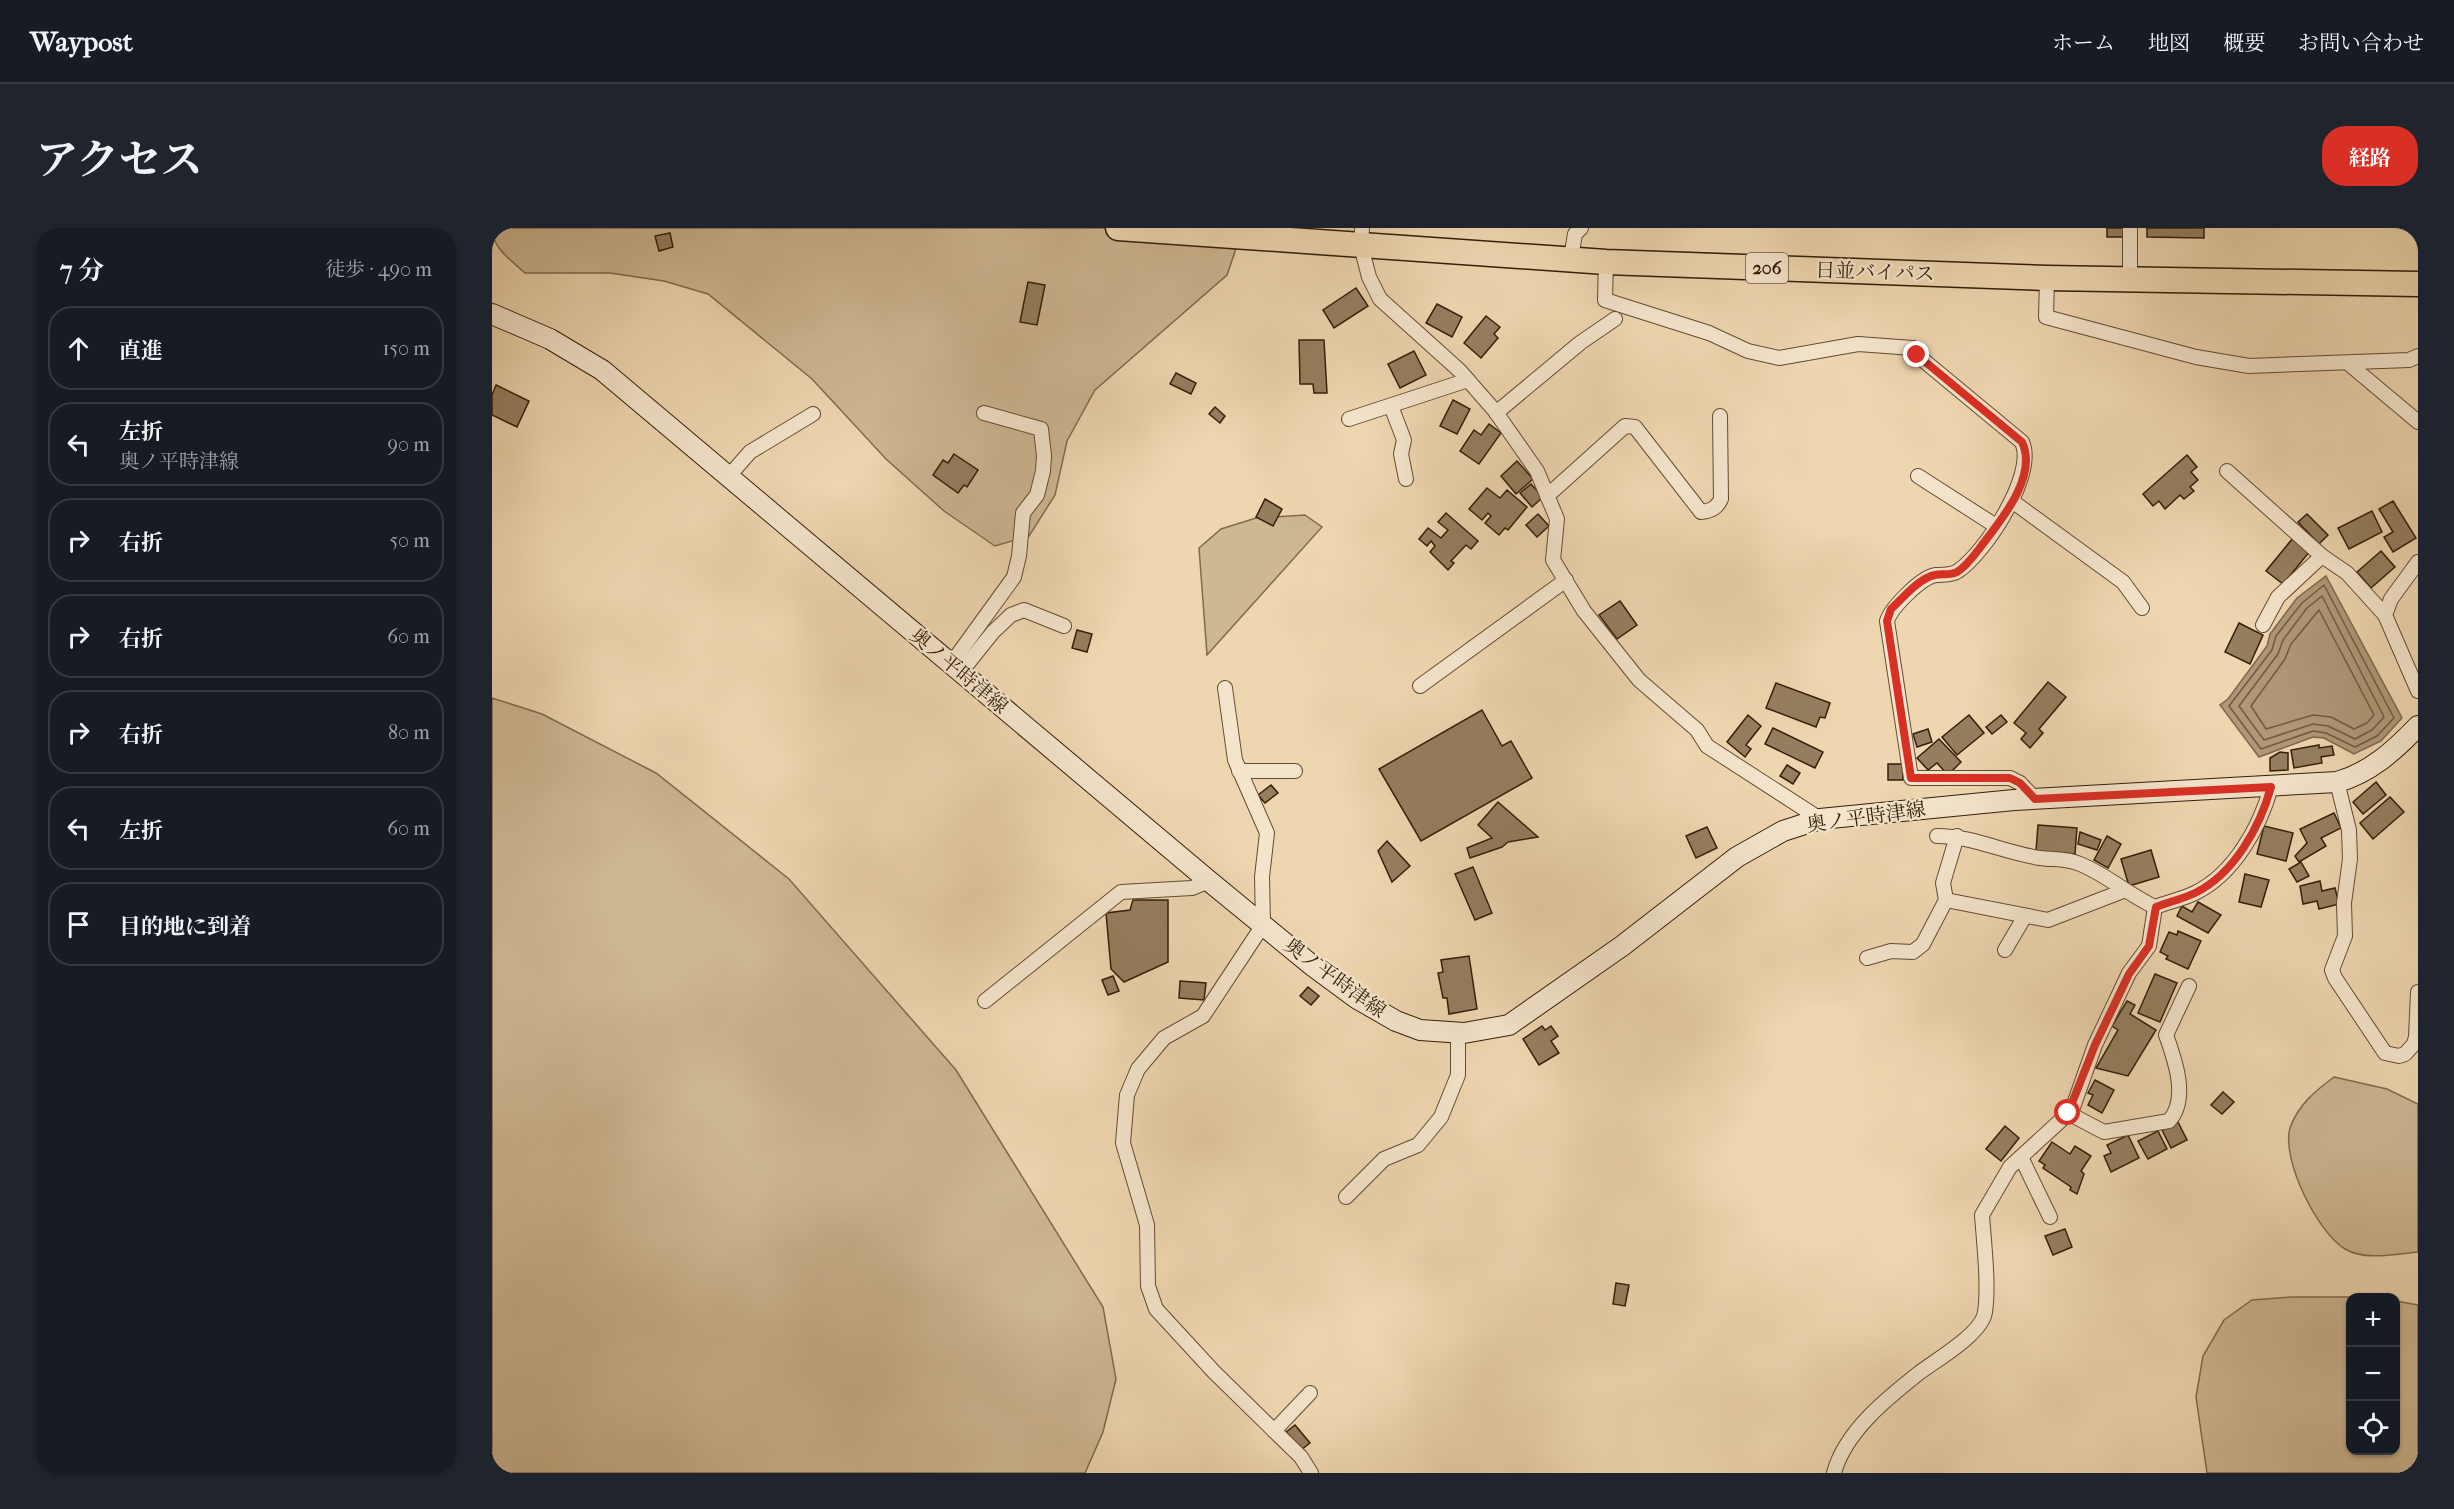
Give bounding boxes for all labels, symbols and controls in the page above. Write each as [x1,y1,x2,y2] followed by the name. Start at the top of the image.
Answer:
[30,25,133,58] text: Waypost
[2052,31,2115,55] text: ホーム
[2148,31,2190,55] text: 地図
[2223,31,2265,55] text: 概要
[2298,31,2424,55] text: お問い合わせ
[2322,126,2418,186] button: 経路
[36,136,203,185] text: アクセス
[1746,253,1788,283] road number: 206
[60,255,104,286] text: 7 分
[325,258,432,281] text: 徒歩 · 490 m
[1815,258,1935,286] street label: 日並バイパス
[62,332,95,365] icon: ahead
[382,337,430,360] text: 150 m
[119,338,163,364] text: 直進
[1903,341,1929,367] route end
[119,419,163,445] text: 左折
[62,428,95,461] icon: left
[388,433,430,456] text: 90 m
[119,450,239,473] text: 奥ノ平時津線
[62,524,95,557] icon: right
[389,529,430,552] text: 50 m
[119,530,163,556] text: 右折
[62,620,95,653] icon: right
[906,624,1012,718] street label: 奥ノ平時津線
[387,625,430,648] text: 60 m
[119,626,163,652] text: 右折
[62,716,95,749] icon: right
[388,721,430,744] text: 80 m
[119,722,163,748] text: 右折
[1805,797,1927,837] street label: 奥ノ平時津線
[62,812,95,845] icon: left
[387,817,430,840] text: 60 m
[119,818,163,844] text: 左折
[62,908,95,941] icon: arrive
[119,914,251,940] text: 目的地に到着
[1280,933,1390,1023] street label: 奥ノ平時津線
[2054,1099,2080,1125] route start
[2346,1293,2400,1455] map controls
[2346,1293,2400,1347] button: +
[2346,1347,2400,1401] button: −
[2346,1401,2400,1455] button: locate

